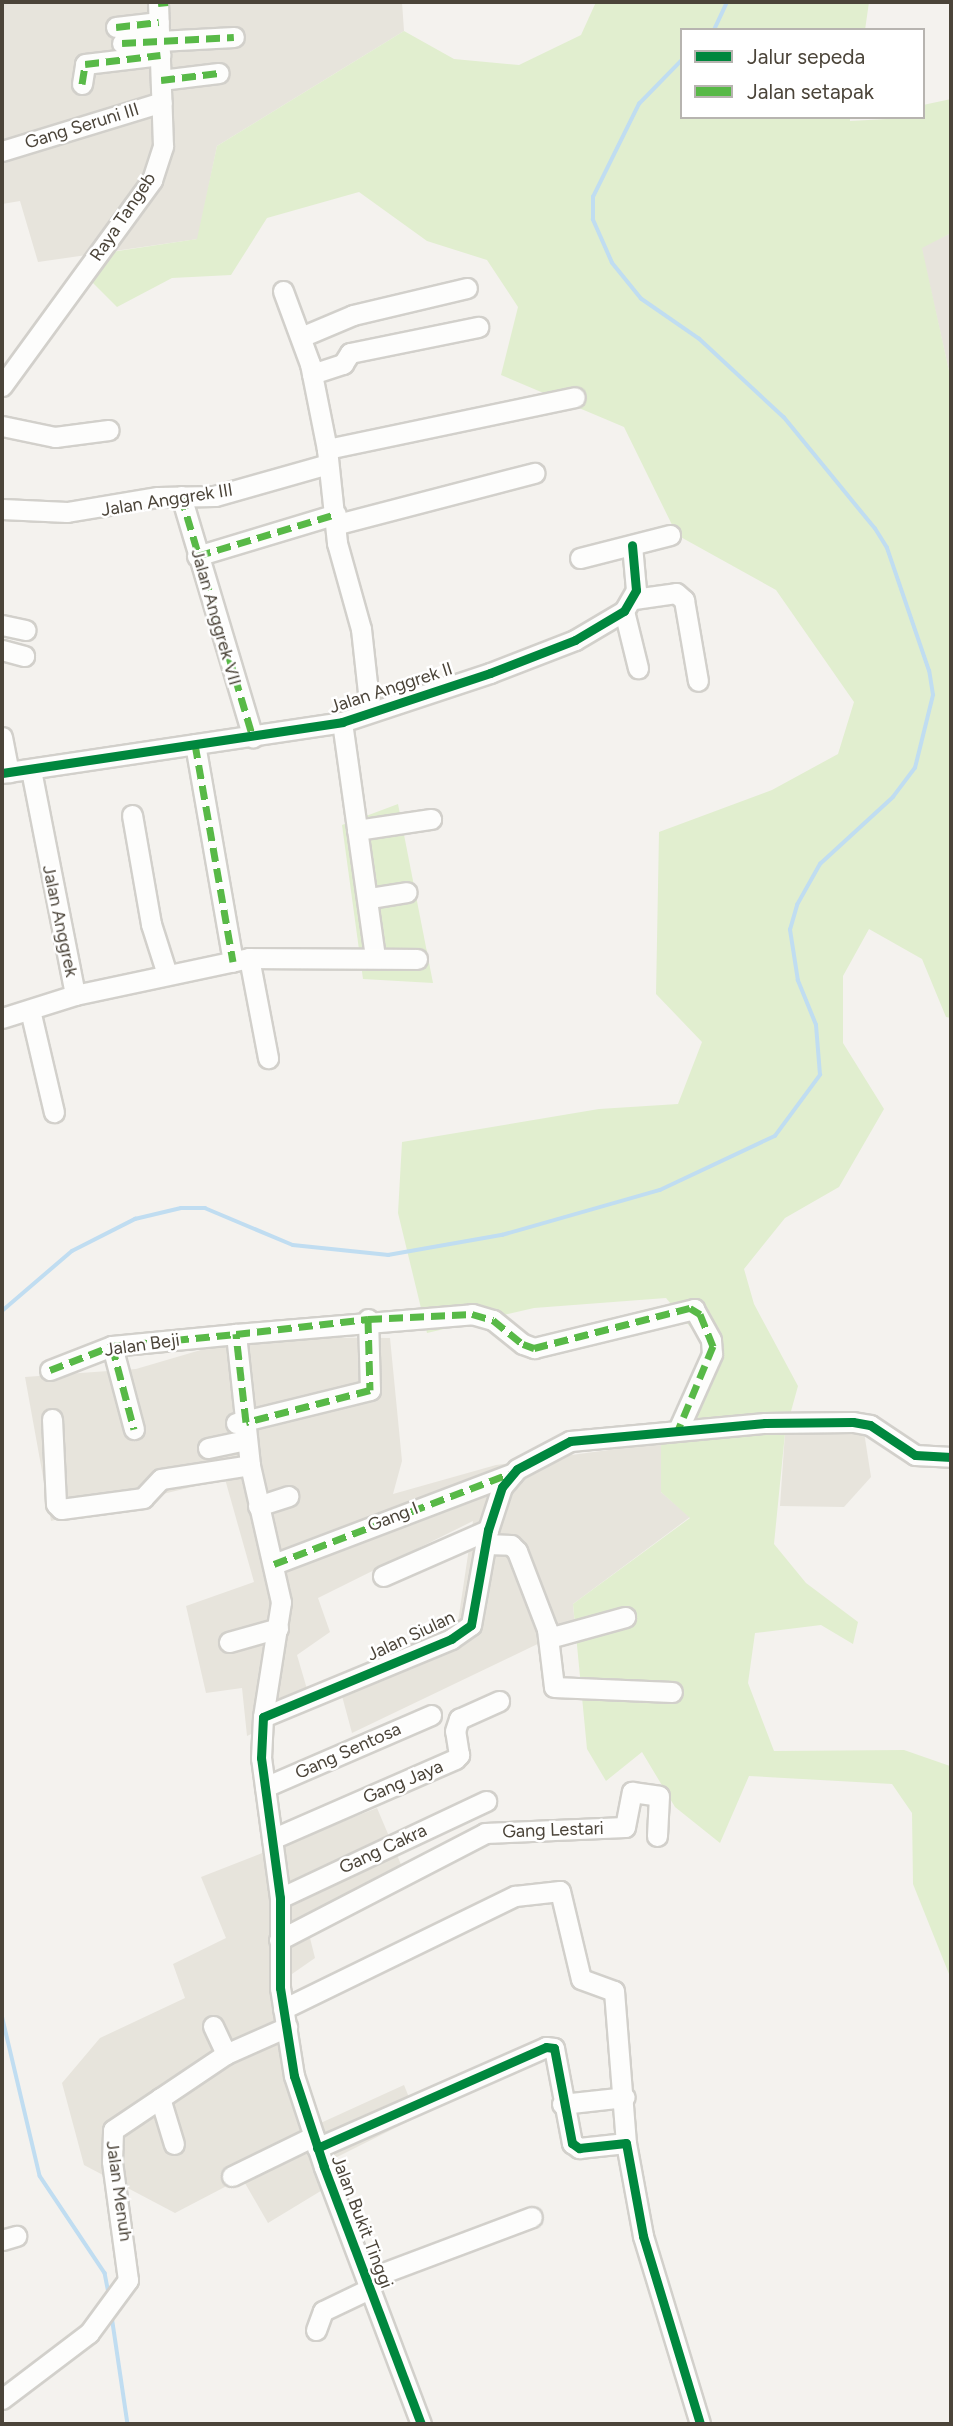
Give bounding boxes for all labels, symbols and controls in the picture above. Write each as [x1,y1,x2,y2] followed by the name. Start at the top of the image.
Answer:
[680,28,925,119] legend
[747,44,865,69] text: Jalur sepeda
[747,79,874,104] text: Jalan setapak
[22,98,142,154] street label: Gang Seruni III
[85,169,161,265] street label: Raya Tangeb
[100,479,234,521] street label: Jalan Anggrek III
[186,546,246,688] street label: Jalan Anggrek VII
[327,658,455,718] street label: Jalan Anggrek II
[38,863,82,979] street label: Jalan Anggrek
[103,1329,181,1361] street label: Jalan Beji
[364,1497,422,1537] street label: Gang I
[364,1606,458,1666] street label: Jalan Siulan
[292,1718,404,1784] street label: Gang Sentosa
[360,1756,446,1808] street label: Gang Jaya
[502,1817,604,1843] street label: Gang Lestari
[336,1819,430,1879] street label: Gang Cakra
[101,2139,137,2243] street label: Jalan Menuh
[327,2152,397,2292] street label: Jalan Bukit Tinggi

